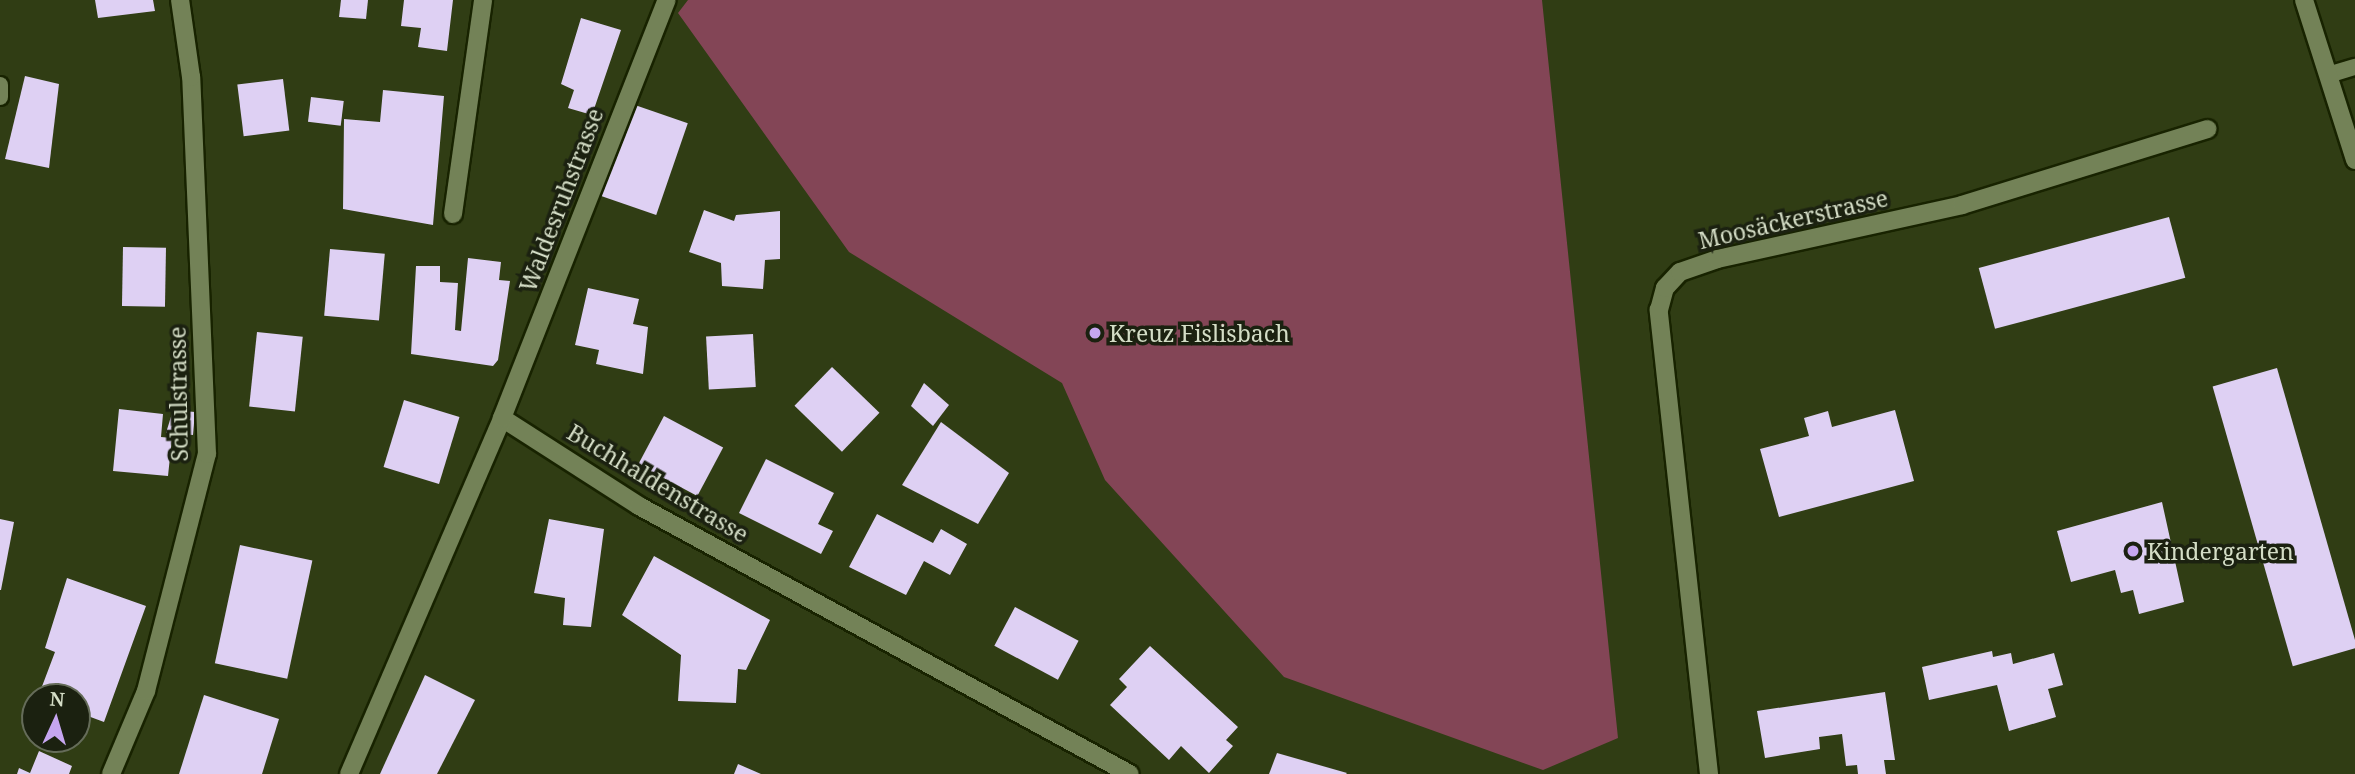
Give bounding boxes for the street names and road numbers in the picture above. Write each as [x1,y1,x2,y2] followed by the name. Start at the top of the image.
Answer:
[513,104,609,296] street label: Waldesruhstrasse
[1696,184,1890,254] street label: Moosäckerstrasse
[163,326,193,462] street label: Schulstrasse
[562,418,754,548] street label: Buchhaldenstrasse

